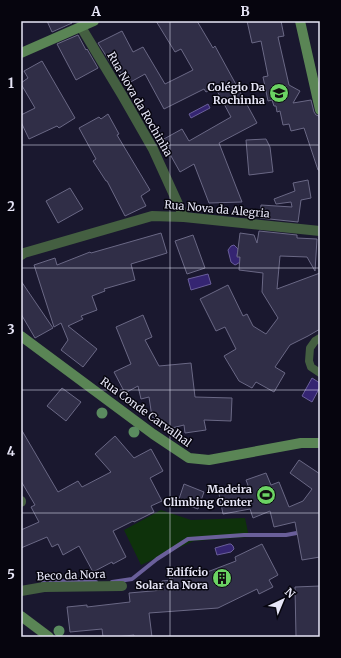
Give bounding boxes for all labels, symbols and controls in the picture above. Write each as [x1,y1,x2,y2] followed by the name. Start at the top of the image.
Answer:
[90,3,101,20] text: A
[240,3,250,20] text: B
[104,49,176,159] street label: Rua Nova da Rochinha
[8,75,14,92] text: 1
[208,80,265,107] place label: Colégio Da Rochinha
[268,82,290,104] school or university icon: Colégio Da Rochinha
[164,197,270,221] street label: Rua Nova da Alegria
[7,198,15,215] text: 2
[7,321,15,338] text: 3
[98,374,195,450] street label: Rua Conde Carvalhal
[7,443,16,460] text: 4
[164,482,252,509] place label: Madeira Climbing Center
[255,484,277,506] sports icon: Madeira Climbing Center
[135,565,208,592] place label: Edifício Solar da Nora
[7,566,15,583] text: 5
[36,567,106,583] street label: Beco da Nora
[211,567,233,589] building icon: Edifício Solar da Nora
[263,580,303,620] north arrow
[282,585,298,601] text: N

